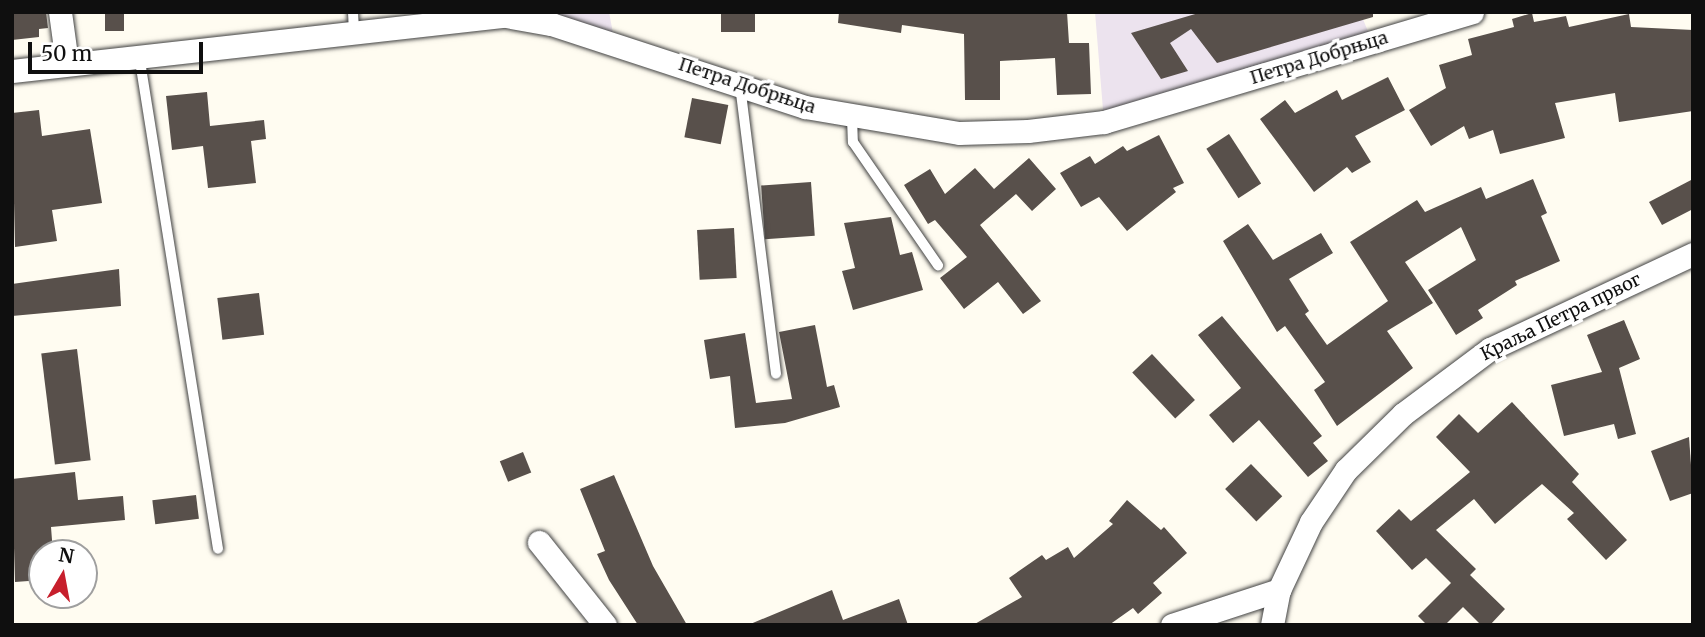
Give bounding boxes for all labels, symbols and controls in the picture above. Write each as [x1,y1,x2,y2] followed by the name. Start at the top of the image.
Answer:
[1248,27,1390,89] street label: Петра Добрњца
[32,28,206,72] scale bar
[41,40,92,67] text: 50 m
[676,54,818,118] street label: Петра Добрњца
[1477,269,1645,365] street label: Краља Петра првог
[28,539,98,609] north arrow
[57,542,76,568] text: N

